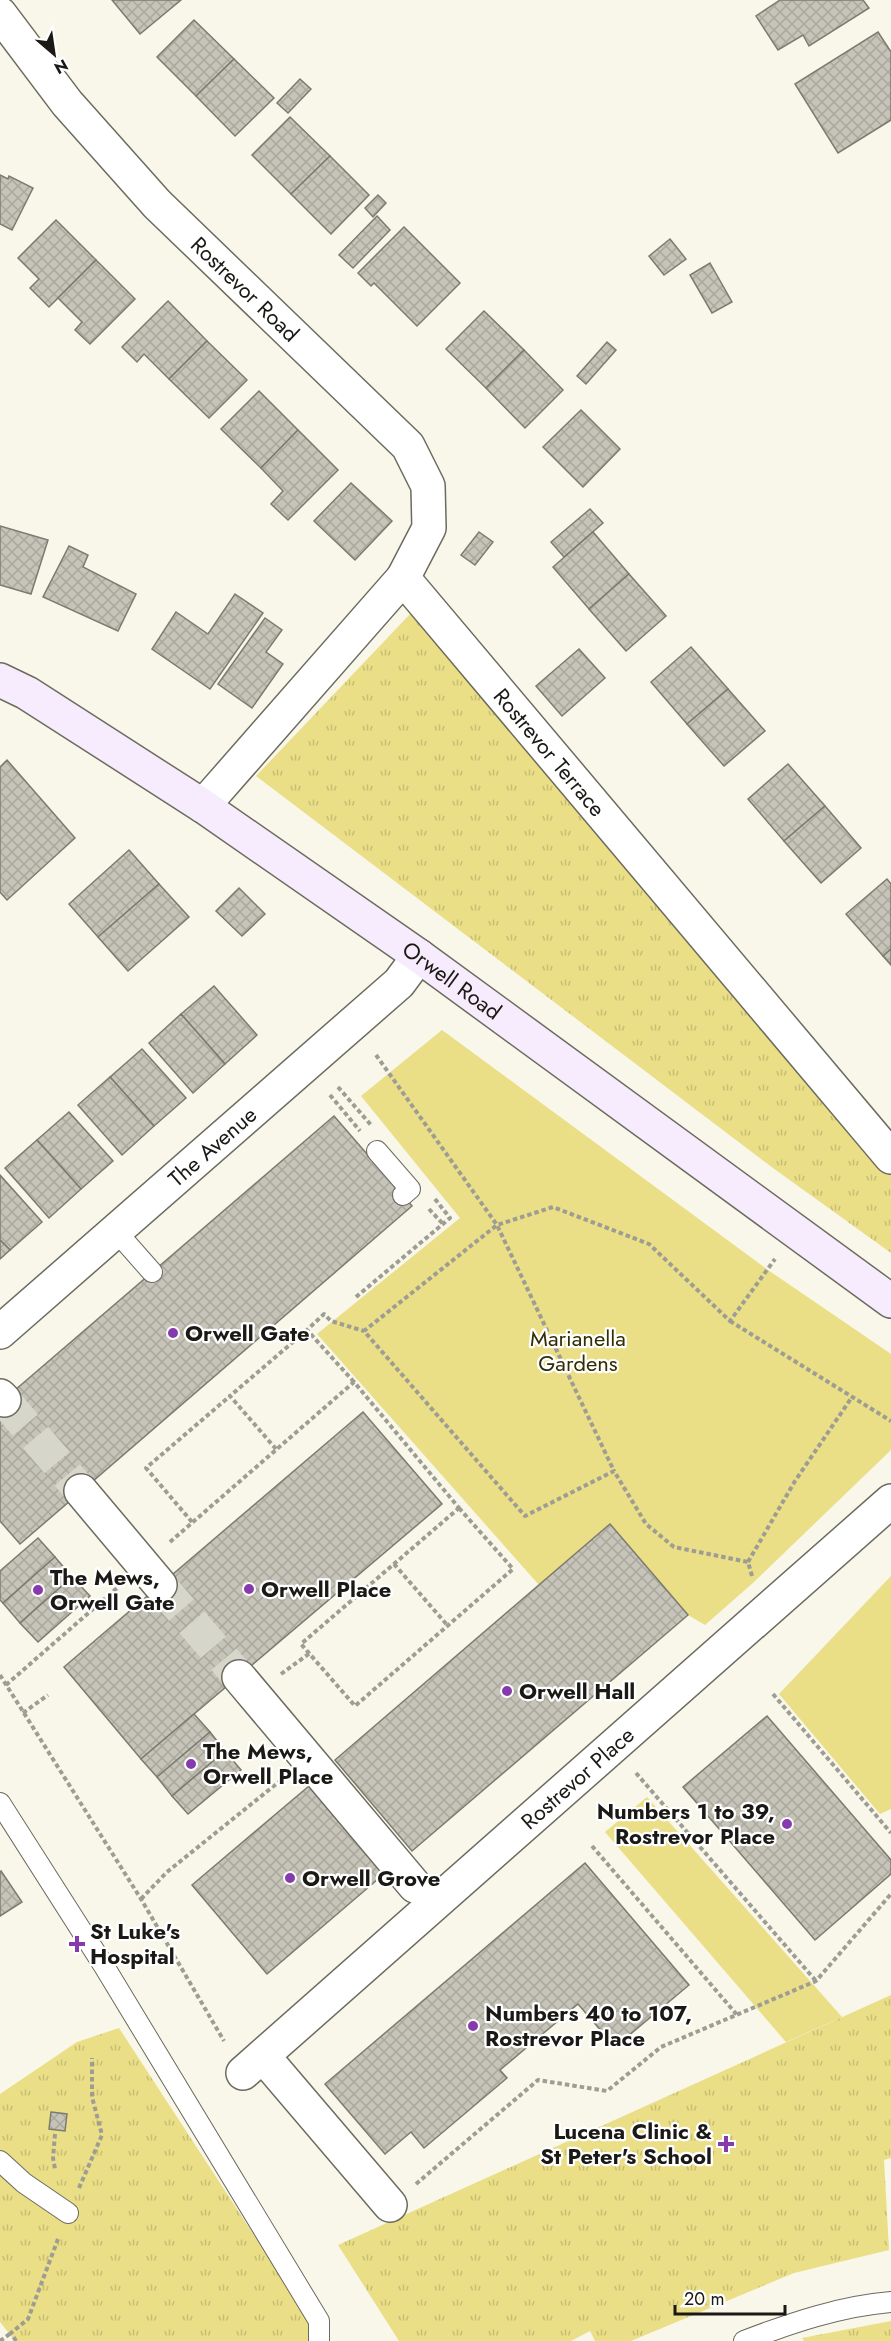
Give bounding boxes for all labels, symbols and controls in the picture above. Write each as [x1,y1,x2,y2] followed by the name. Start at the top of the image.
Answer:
[24,24,84,84] north arrow
[50,54,72,80] text: N
[184,229,306,349] street label: Rostrevor Road
[486,681,613,823] street label: Rostrevor Terrace
[396,933,508,1027] street label: Orwell Road
[161,1099,264,1194] street label: The Avenue
[185,1317,310,1349] place label: Orwell Gate
[530,1322,626,1379] park label: Marianella Gardens
[166,1326,180,1340] marker: Orwell Gate
[50,1561,175,1618] place label: The Mews, Orwell Gate
[261,1573,391,1605] place label: Orwell Place
[242,1582,256,1596] marker: Orwell Place
[31,1583,45,1597] marker: The Mews, Orwell Gate
[519,1675,635,1707] place label: Orwell Hall
[500,1684,514,1698] marker: Orwell Hall
[514,1719,641,1837] street label: Rostrevor Place
[203,1735,333,1792] place label: The Mews, Orwell Place
[184,1757,198,1771] marker: The Mews, Orwell Place
[597,1795,775,1852] place label: Numbers 1 to 39, Rostrevor Place
[780,1817,794,1831] marker: Numbers 1 to 39, Rostrevor Place
[302,1862,440,1894] place label: Orwell Grove
[283,1871,297,1885] marker: Orwell Grove
[90,1915,180,1972] place label: St Luke's Hospital
[68,1935,86,1953] marker: St Luke's Hospital
[485,1997,692,2054] place label: Numbers 40 to 107, Rostrevor Place
[466,2019,480,2033] marker: Numbers 40 to 107, Rostrevor Place
[540,2115,712,2172] place label: Lucena Clinic & St Peter's School
[717,2135,735,2153] marker: Lucena Clinic & St Peter's School
[675,2278,784,2316] scale bar
[684,2286,724,2312] text: 20 m

